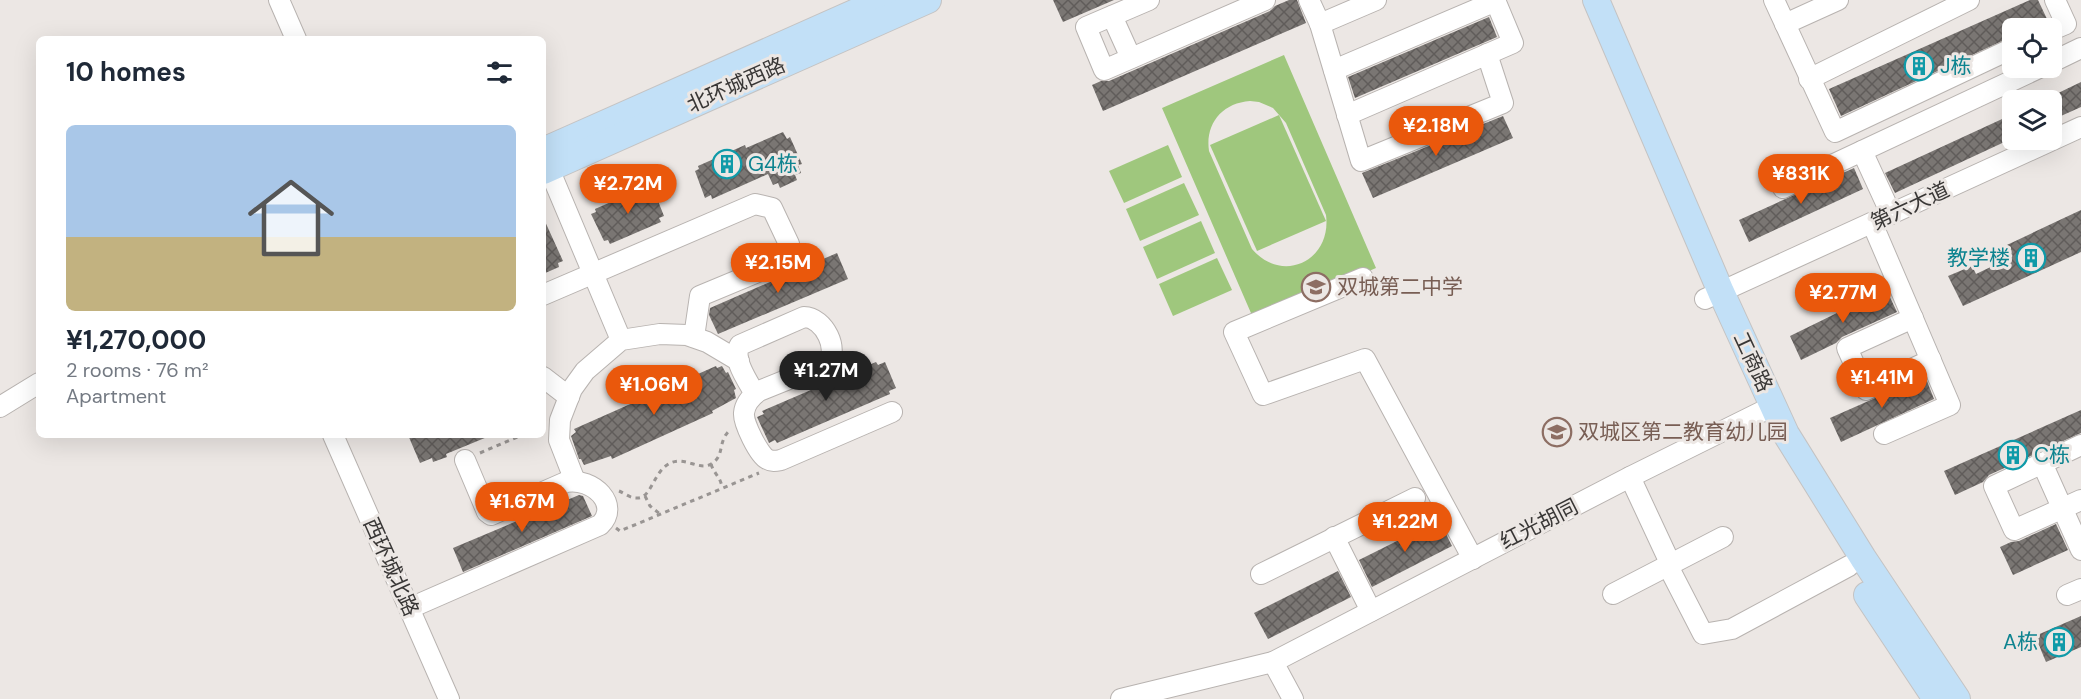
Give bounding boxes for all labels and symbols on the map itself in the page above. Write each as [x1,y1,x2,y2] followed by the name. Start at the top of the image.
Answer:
[1903,50,1935,82] building icon: J栋
[682,51,790,119] street label: 北环城西路
[1940,52,1972,80] place label: J栋
[1387,106,1485,157] pin: ¥2.18M
[711,148,743,180] building icon: G4栋
[748,150,798,178] place label: G4栋
[1759,154,1843,205] pin: ¥831K
[579,164,677,215] pin: ¥2.72M
[1866,176,1954,236] street label: 第六大道
[2015,242,2047,274] building icon: 教学楼
[729,243,827,294] pin: ¥2.15M
[1947,244,2010,272] place label: 教学楼
[1300,271,1332,303] school or university icon: 双城第二中学
[1337,273,1463,301] place label: 双城第二中学
[1794,273,1892,324] pin: ¥2.77M
[1727,328,1779,396] street label: 工商路
[777,351,875,402] pin: ¥1.27M
[1833,358,1931,409] pin: ¥1.41M
[605,365,703,416] pin: ¥1.06M
[1541,416,1573,448] school or university icon: 双城区第二教育幼儿园
[1578,418,1788,446] place label: 双城区第二教育幼儿园
[1997,439,2029,471] building icon: C栋
[2034,441,2070,469] place label: C栋
[473,482,571,533] pin: ¥1.67M
[1495,492,1583,556] street label: 红光胡同
[1356,502,1454,553] pin: ¥1.22M
[357,513,425,621] street label: 西环城北路
[2043,626,2075,658] building icon: A栋
[2003,628,2038,656] place label: A栋

